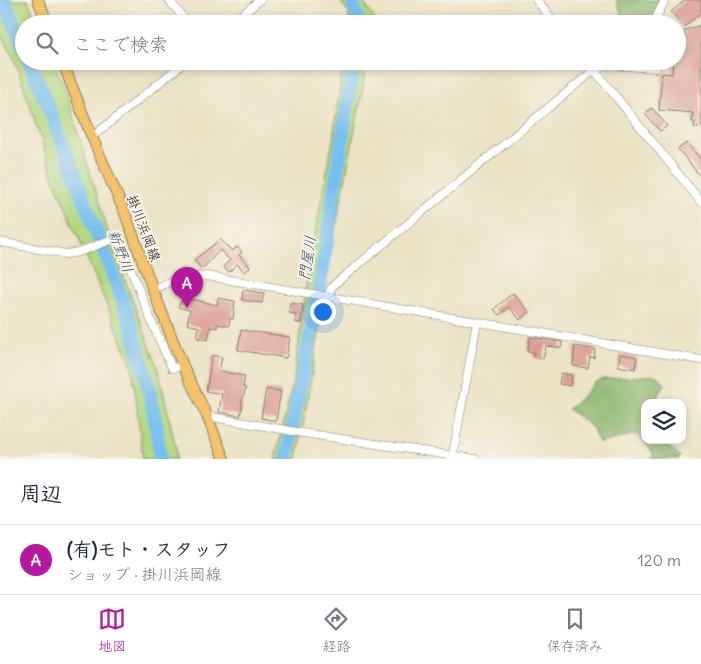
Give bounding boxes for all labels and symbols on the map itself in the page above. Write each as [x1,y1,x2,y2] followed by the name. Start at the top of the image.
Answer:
[123,192,165,264] street label: 掛川浜岡線
[104,227,138,275] water label: 新野川
[294,234,320,282] water label: 門屋川
[171,267,203,308] pin: A
[310,299,336,325] your location

